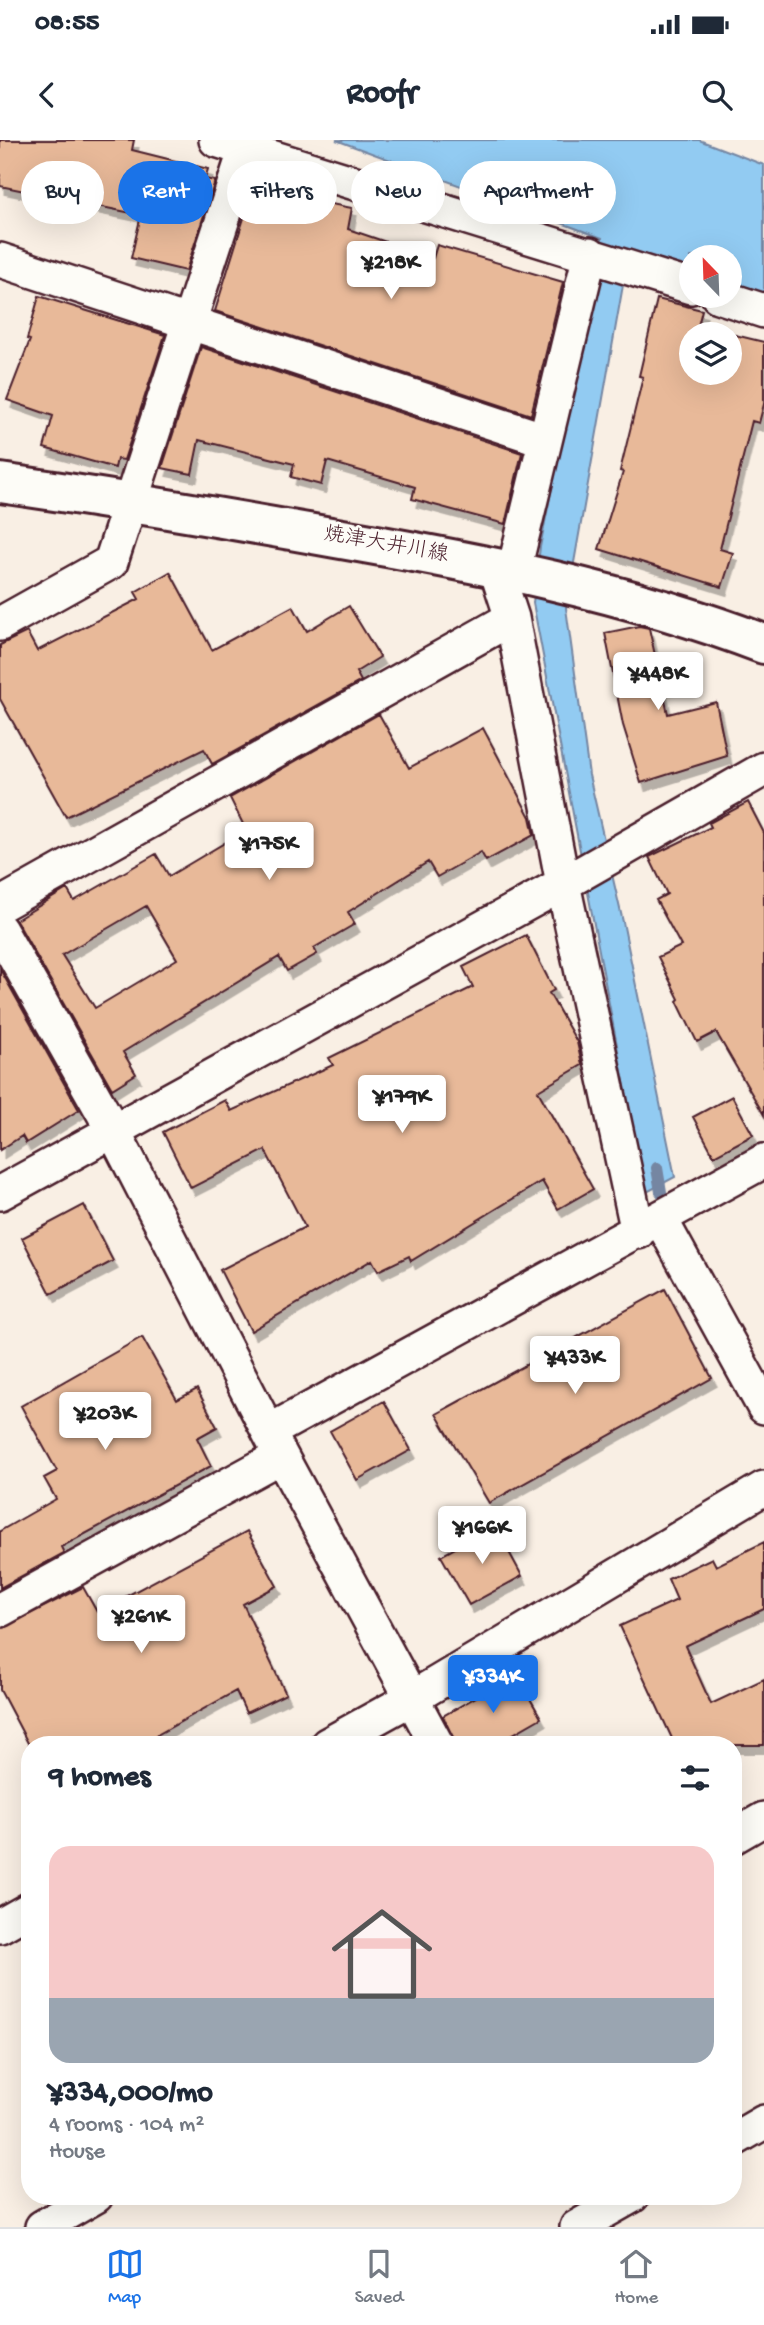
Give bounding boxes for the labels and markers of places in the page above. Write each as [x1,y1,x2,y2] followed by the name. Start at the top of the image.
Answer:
[342,242,440,301] pin: ¥218K
[609,652,707,712] pin: ¥448K
[220,822,318,882] pin: ¥175K
[353,1076,451,1135] pin: ¥179K
[526,1336,624,1396] pin: ¥433K
[56,1392,154,1452] pin: ¥203K
[433,1506,531,1566] pin: ¥166K
[92,1596,190,1655] pin: ¥261K
[444,1656,542,1715] pin: ¥334K

